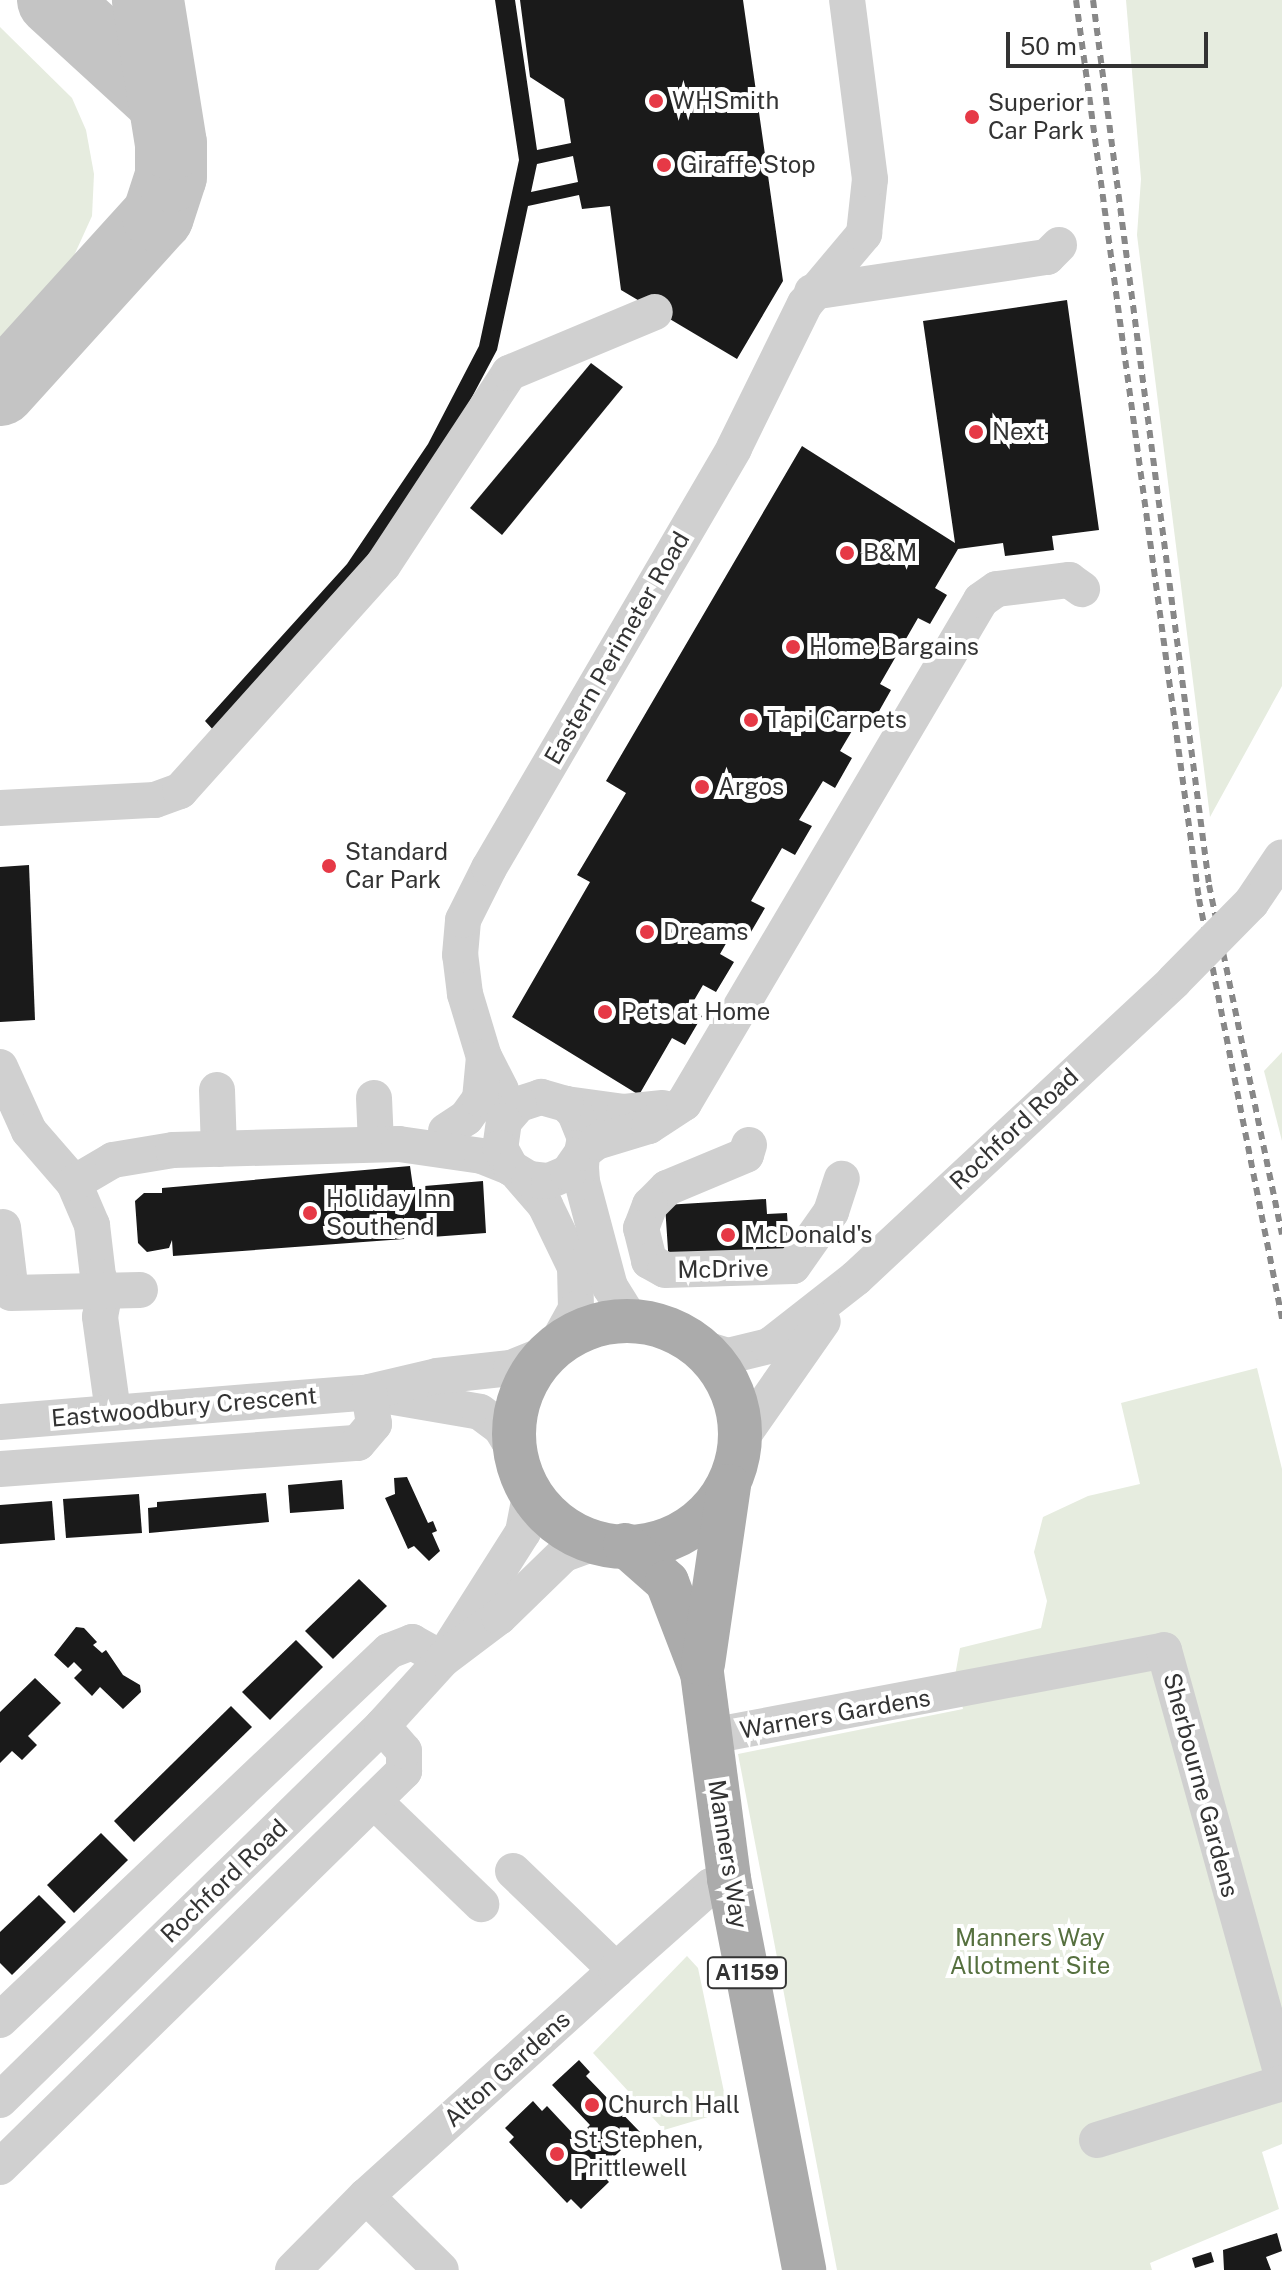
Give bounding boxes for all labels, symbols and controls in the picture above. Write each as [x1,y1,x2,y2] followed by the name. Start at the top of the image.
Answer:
[1010,16,1212,66] scale bar
[1020,32,1077,60] text: 50 m
[672,87,779,115] place label: WHSmith
[988,89,1084,145] place label: Superior Car Park
[647,92,665,110] marker: WHSmith
[963,108,981,126] marker: Superior Car Park
[680,151,816,179] place label: Giraffe Stop
[655,156,673,174] marker: Giraffe Stop
[992,418,1045,446] place label: Next
[967,423,985,441] marker: Next
[539,526,695,770] street label: Eastern Perimeter Road
[863,539,917,567] place label: B&M
[838,544,856,562] marker: B&M
[809,633,979,661] place label: Home Bargains
[784,638,802,656] marker: Home Bargains
[767,706,907,734] place label: Tapi Carpets
[742,711,760,729] marker: Tapi Carpets
[718,773,784,801] place label: Argos
[693,778,711,796] marker: Argos
[345,838,448,894] place label: Standard Car Park
[320,857,338,875] marker: Standard Car Park
[663,918,748,946] place label: Dreams
[638,923,656,941] marker: Dreams
[621,998,770,1026] place label: Pets at Home
[596,1003,614,1021] marker: Pets at Home
[944,1062,1084,1196] street label: Rochford Road
[326,1185,451,1241] place label: Holiday Inn Southend
[301,1204,319,1222] marker: Holiday Inn Southend
[744,1221,872,1249] place label: McDonald's
[719,1226,737,1244] marker: McDonald's
[677,1254,769,1284] street label: McDrive
[50,1381,318,1433] street label: Eastwoodbury Crescent
[1157,1670,1245,1900] street label: Sherbourne Gardens
[737,1683,933,1745] street label: Warners Gardens
[702,1777,754,1931] street label: Manners Way
[155,1813,293,1949] street label: Rochford Road
[950,1924,1110,1980] park label: Manners Way Allotment Site
[705,1955,789,1991] road number: A1159
[438,2005,576,2133] street label: Alton Gardens
[608,2091,740,2119] place label: Church Hall
[583,2096,601,2114] marker: Church Hall
[573,2126,703,2182] place label: St Stephen, Prittlewell
[548,2145,566,2163] marker: St Stephen, Prittlewell

